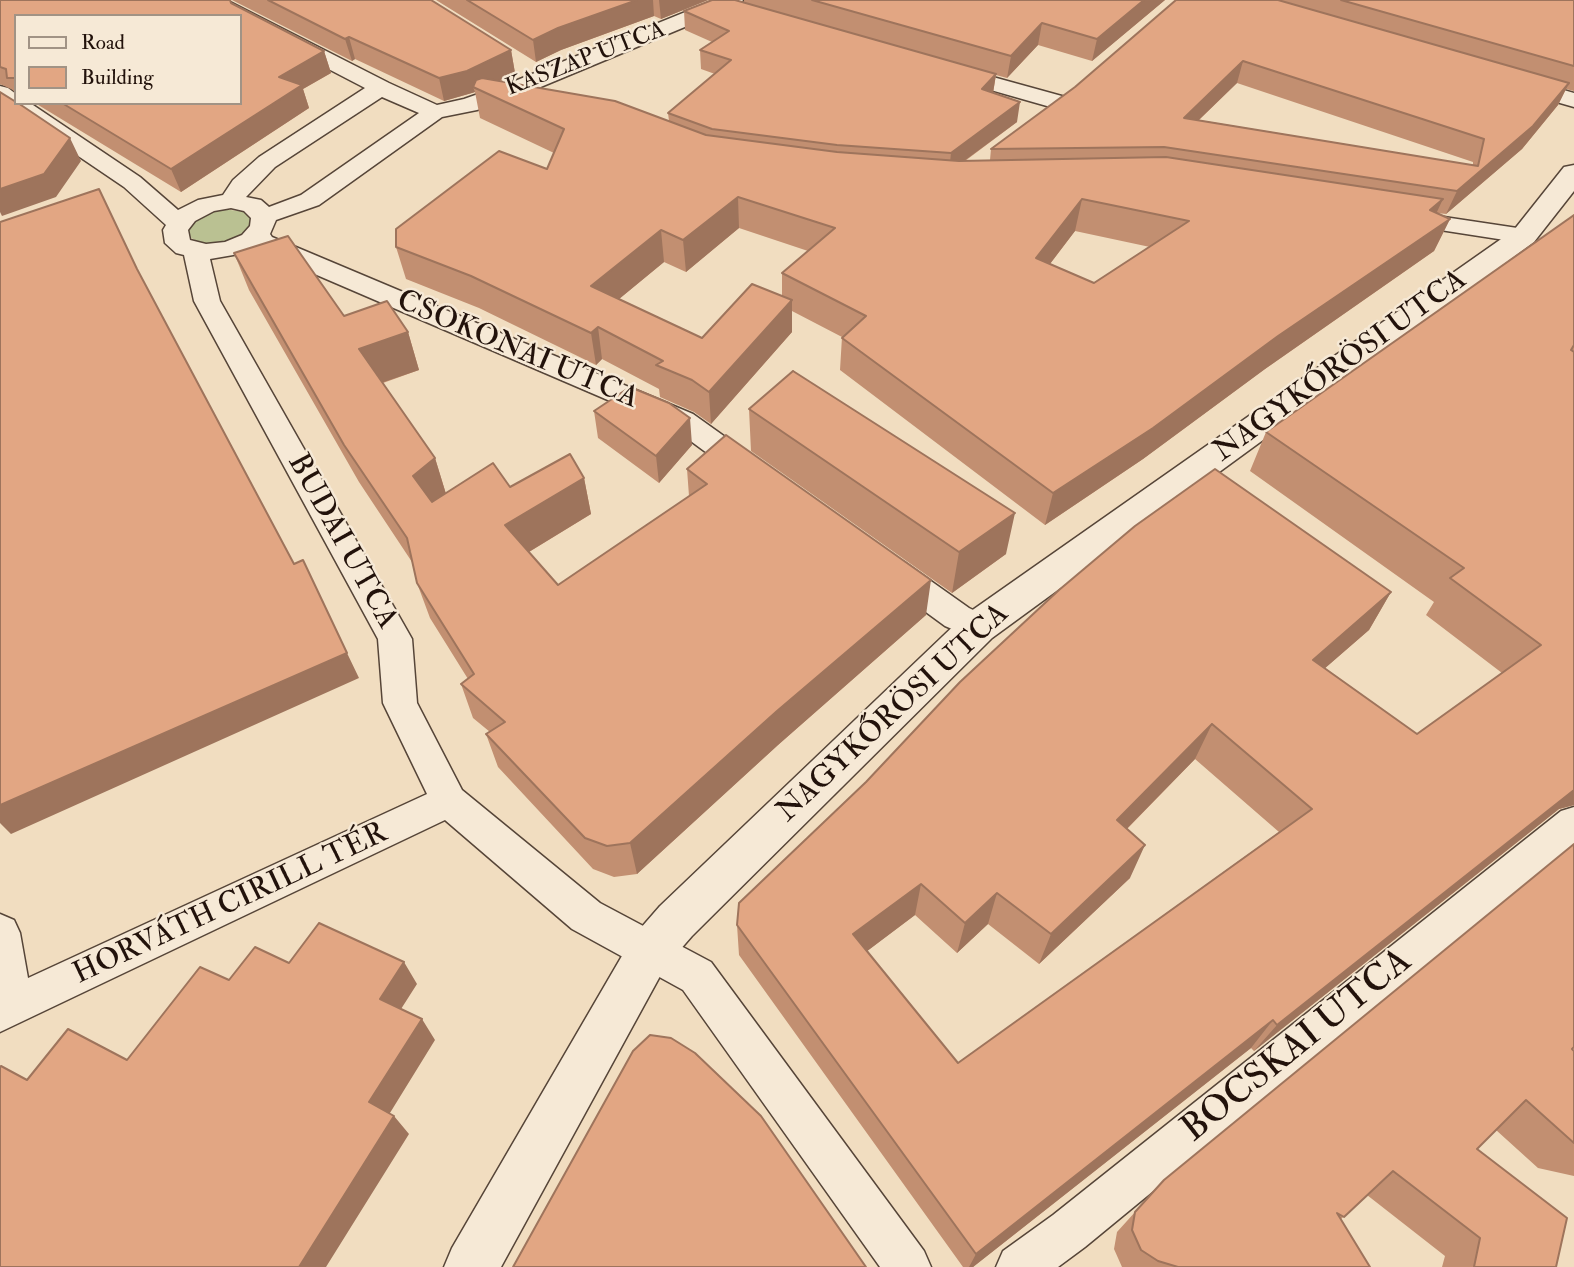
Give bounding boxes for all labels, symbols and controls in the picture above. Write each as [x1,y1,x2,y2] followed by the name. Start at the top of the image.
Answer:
[14,14,242,105] legend
[502,16,670,104] street label: KASZAP UTCA
[81,29,125,56] text: Road
[81,64,154,91] text: Building
[1208,263,1474,471] street label: NAGYKŐRÖSI UTCA
[391,284,643,418] street label: CSOKONAI UTCA
[278,448,404,636] street label: BUDAI UTCA
[771,597,1017,831] street label: NAGYKŐRÖSI UTCA
[68,816,394,994] street label: HORVÁTH CIRILL TÉR
[1174,941,1422,1153] street label: BOCSKAI UTCA

